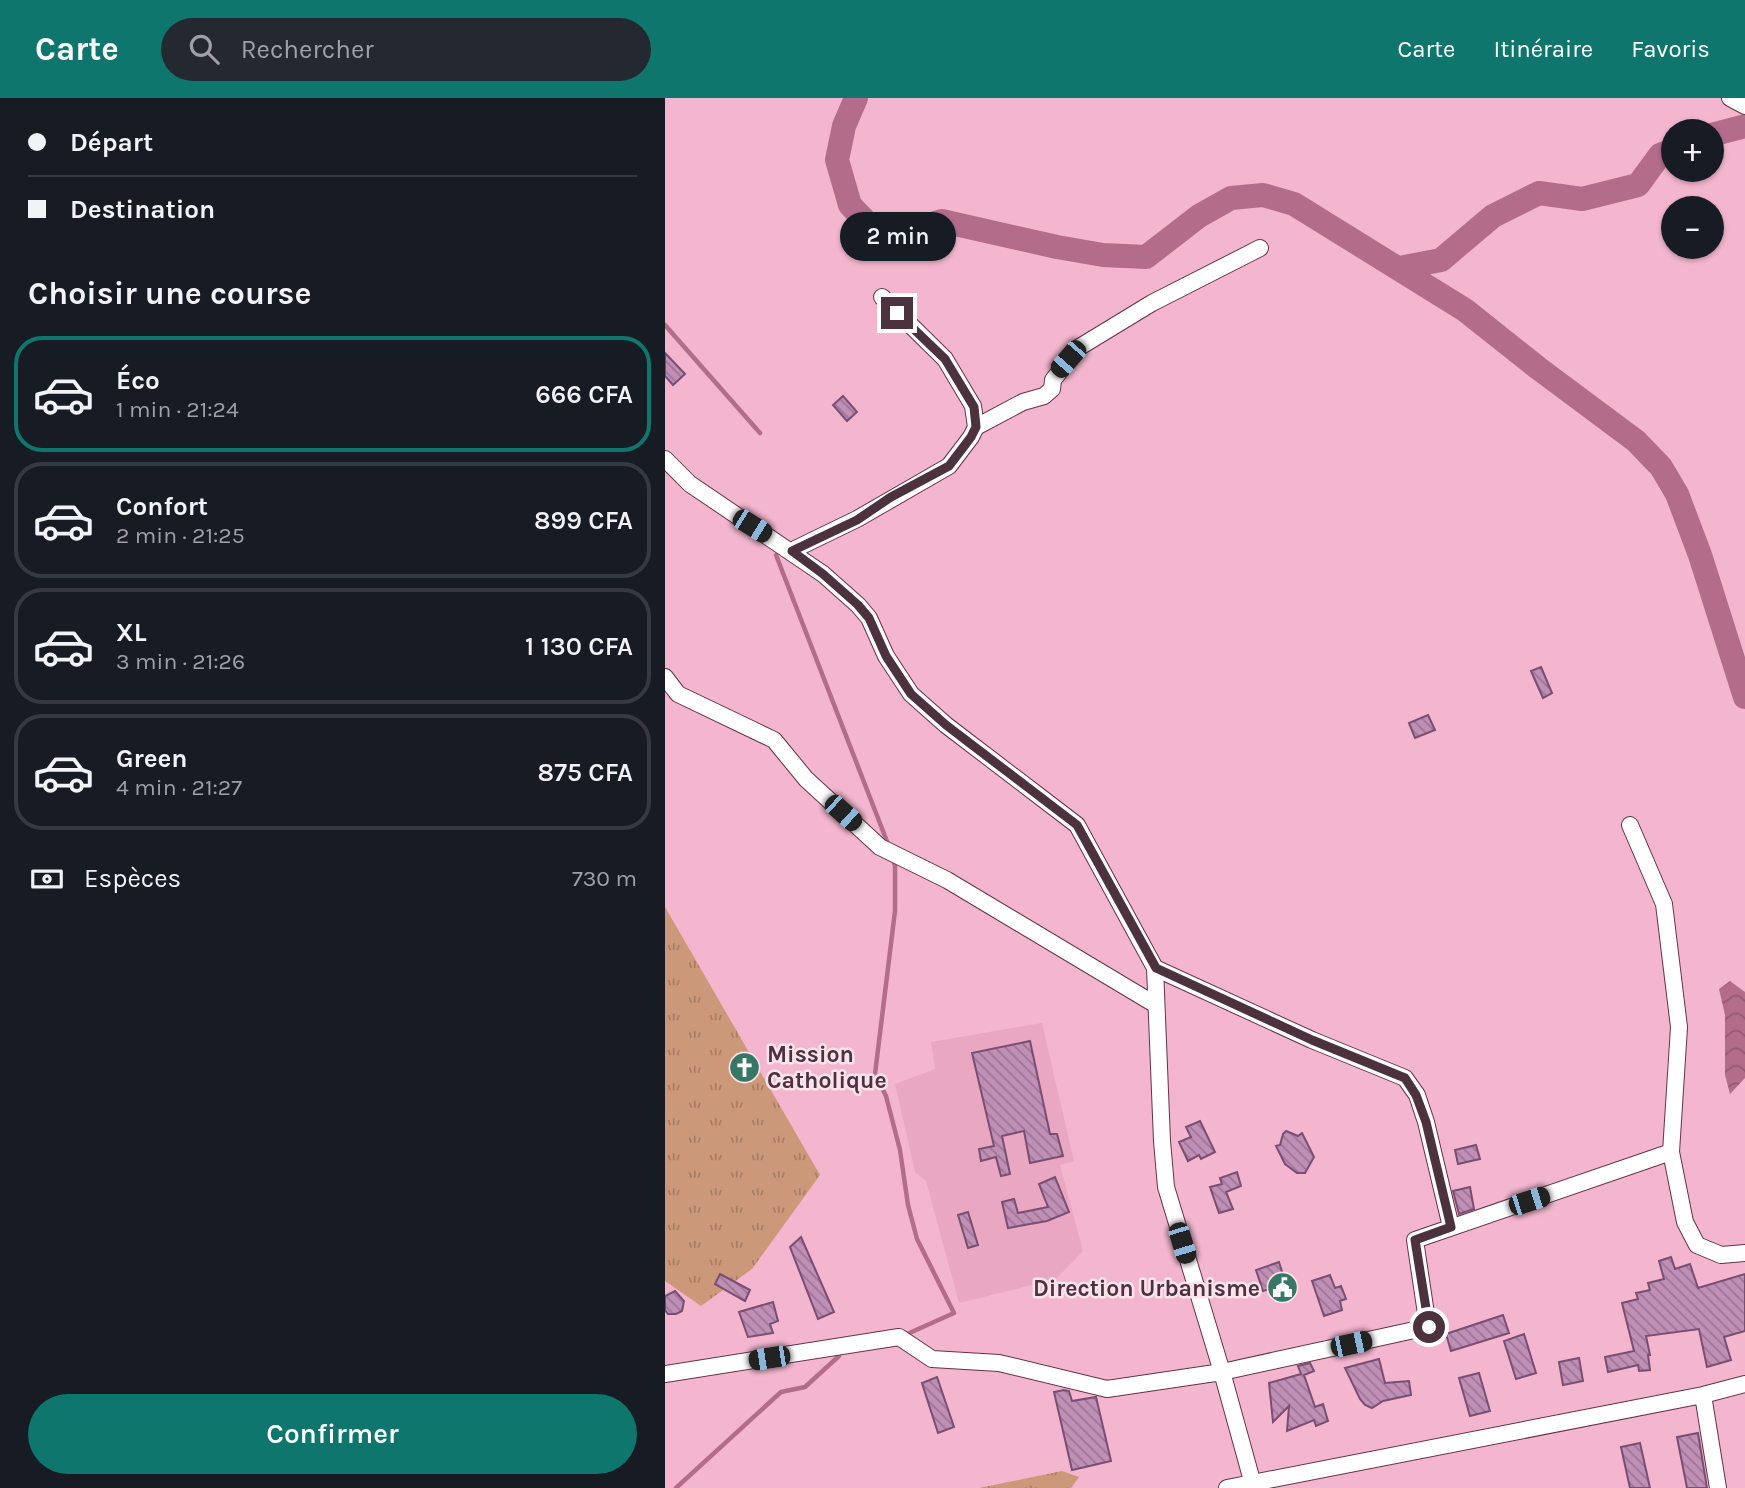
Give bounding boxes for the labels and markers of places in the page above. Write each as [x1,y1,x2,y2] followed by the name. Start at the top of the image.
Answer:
[767,1041,887,1094] place label: Mission Catholique
[727,1050,761,1084] church icon: Mission Catholique
[1266,1271,1300,1305] public building icon: Direction Urbanisme
[1033,1275,1260,1302] place label: Direction Urbanisme

